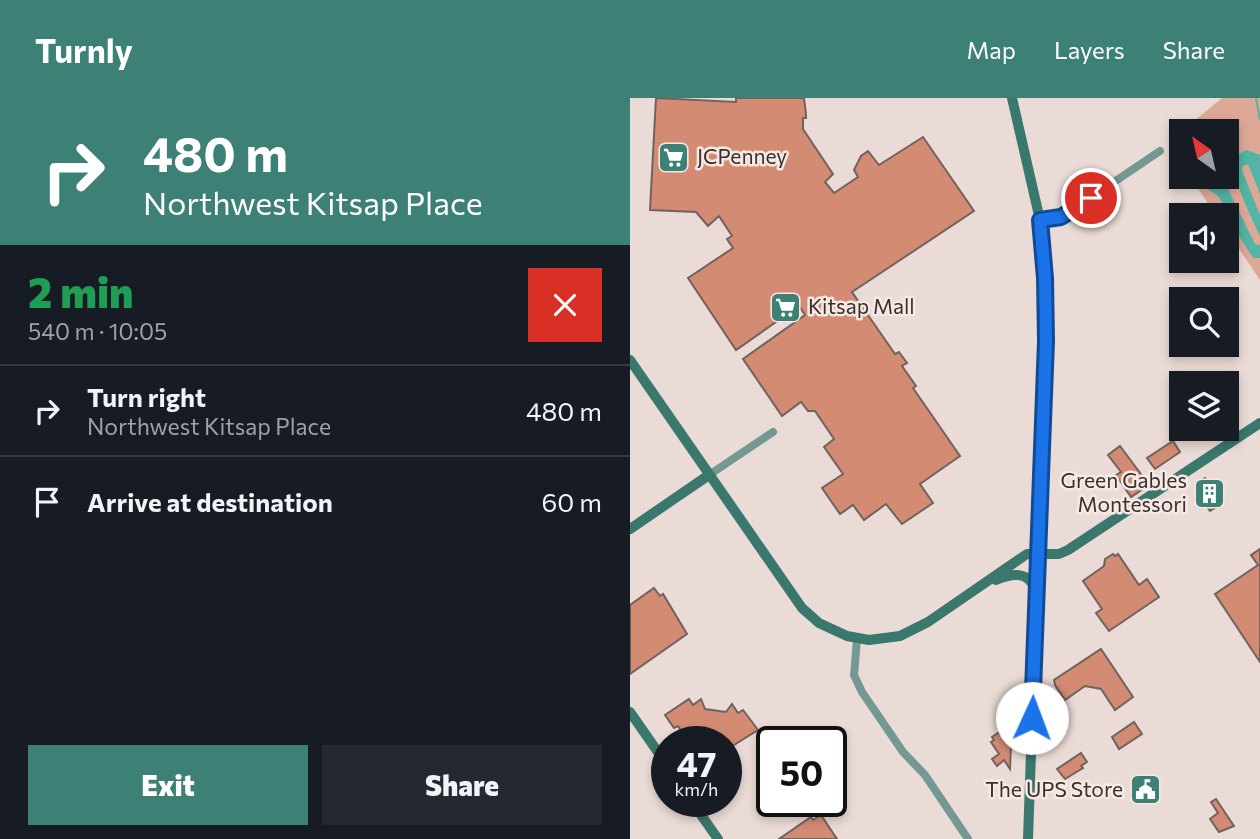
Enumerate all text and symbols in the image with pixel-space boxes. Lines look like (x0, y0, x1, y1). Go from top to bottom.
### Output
text: Turnly (35, 29, 133, 70)
text: Map (967, 35, 1016, 64)
text: Layers (1054, 35, 1125, 64)
text: Share (1163, 35, 1225, 64)
north arrow (1169, 119, 1239, 189)
map controls (1169, 119, 1239, 441)
text: 480 m (143, 122, 288, 182)
icon: right (28, 126, 119, 217)
supermarket icon: JCPenney (657, 140, 691, 174)
place label: JCPenney (697, 143, 787, 168)
pin (1061, 168, 1121, 228)
icon: arrive (1072, 179, 1110, 217)
text: Northwest Kitsap Place (143, 182, 483, 222)
button: sound (1169, 203, 1239, 273)
text: 2 min (28, 265, 134, 317)
button: close (528, 268, 602, 342)
button: search (1169, 287, 1239, 357)
supermarket icon: Kitsap Mall (768, 290, 802, 324)
place label: Kitsap Mall (808, 293, 915, 318)
text: 540 m · 10:05 (28, 317, 167, 345)
button: layers (1169, 371, 1239, 441)
text: Turn right (87, 381, 206, 412)
icon: right (28, 392, 66, 430)
text: 480 m (526, 395, 602, 426)
text: Northwest Kitsap Place (87, 412, 331, 440)
place label: Green Gables Montessori (1061, 467, 1187, 516)
building icon: Green Gables Montessori (1193, 476, 1227, 510)
icon: arrive (28, 483, 66, 521)
text: Arrive at destination (87, 486, 333, 517)
text: 60 m (542, 486, 602, 517)
position arrow (995, 681, 1069, 755)
speed limit sign: 50 (756, 726, 847, 817)
text: 47 (676, 741, 717, 784)
button: Exit (28, 745, 308, 825)
button: Share (322, 745, 602, 825)
public building icon: The UPS Store (1129, 773, 1163, 807)
place label: The UPS Store (985, 776, 1123, 801)
text: km/h (675, 778, 718, 800)

